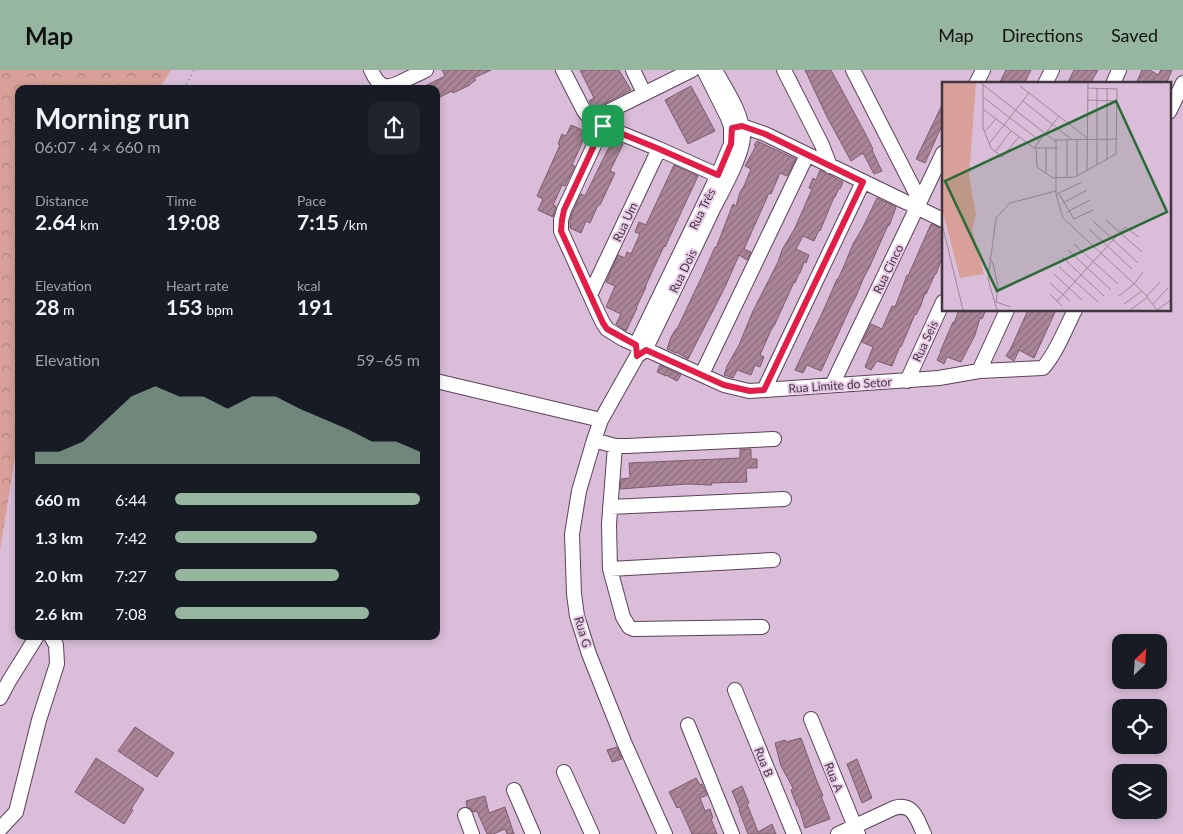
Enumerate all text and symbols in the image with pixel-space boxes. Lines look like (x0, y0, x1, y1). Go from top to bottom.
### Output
text: Map (25, 21, 73, 50)
text: Map (938, 24, 974, 46)
text: Directions (1002, 24, 1083, 46)
text: Saved (1111, 24, 1158, 46)
inset map (942, 82, 1170, 311)
text: Morning run (35, 101, 190, 135)
button: share (368, 102, 420, 154)
pin (582, 105, 624, 147)
icon: arrive (589, 112, 617, 140)
text: 06:07 · 4 × 660 m (35, 137, 160, 156)
street label: Rua Três (686, 186, 718, 232)
text: Distance (35, 192, 89, 209)
text: Time (166, 192, 197, 209)
text: Pace (297, 192, 326, 209)
street label: Rua Um (609, 200, 641, 244)
text: 2.64 (35, 209, 77, 234)
text: 19:08 (166, 209, 220, 234)
text: 7:15 (297, 209, 339, 234)
text: km (77, 216, 99, 233)
text: /km (339, 216, 368, 233)
street label: Rua Cinco (870, 242, 906, 296)
street label: Rua Dois (666, 247, 700, 295)
text: Elevation (35, 277, 92, 294)
text: Heart rate (166, 277, 229, 294)
text: kcal (297, 277, 321, 294)
text: 28 (35, 294, 59, 319)
text: 153 (166, 294, 203, 319)
text: 191 (297, 294, 334, 319)
text: m (59, 301, 74, 318)
text: bpm (203, 301, 233, 318)
street label: Rua Seis (909, 318, 941, 364)
text: Elevation (35, 350, 100, 369)
text: 59–65 m (356, 350, 420, 369)
street label: Rua Limite do Setor (788, 374, 893, 396)
text: 660 m (35, 490, 80, 509)
text: 6:44 (115, 490, 147, 509)
text: 1.3 km (35, 528, 83, 547)
text: 7:42 (115, 528, 147, 547)
text: 2.0 km (35, 566, 83, 585)
text: 7:27 (115, 566, 147, 585)
text: 2.6 km (35, 604, 83, 623)
text: 7:08 (115, 604, 147, 623)
street label: Rua G (571, 615, 595, 650)
north arrow (1112, 634, 1168, 689)
map controls (1112, 634, 1167, 819)
button: locate (1112, 699, 1167, 754)
street label: Rua B (751, 745, 777, 779)
street label: Rua A (821, 760, 847, 795)
button: layers (1112, 764, 1167, 819)

